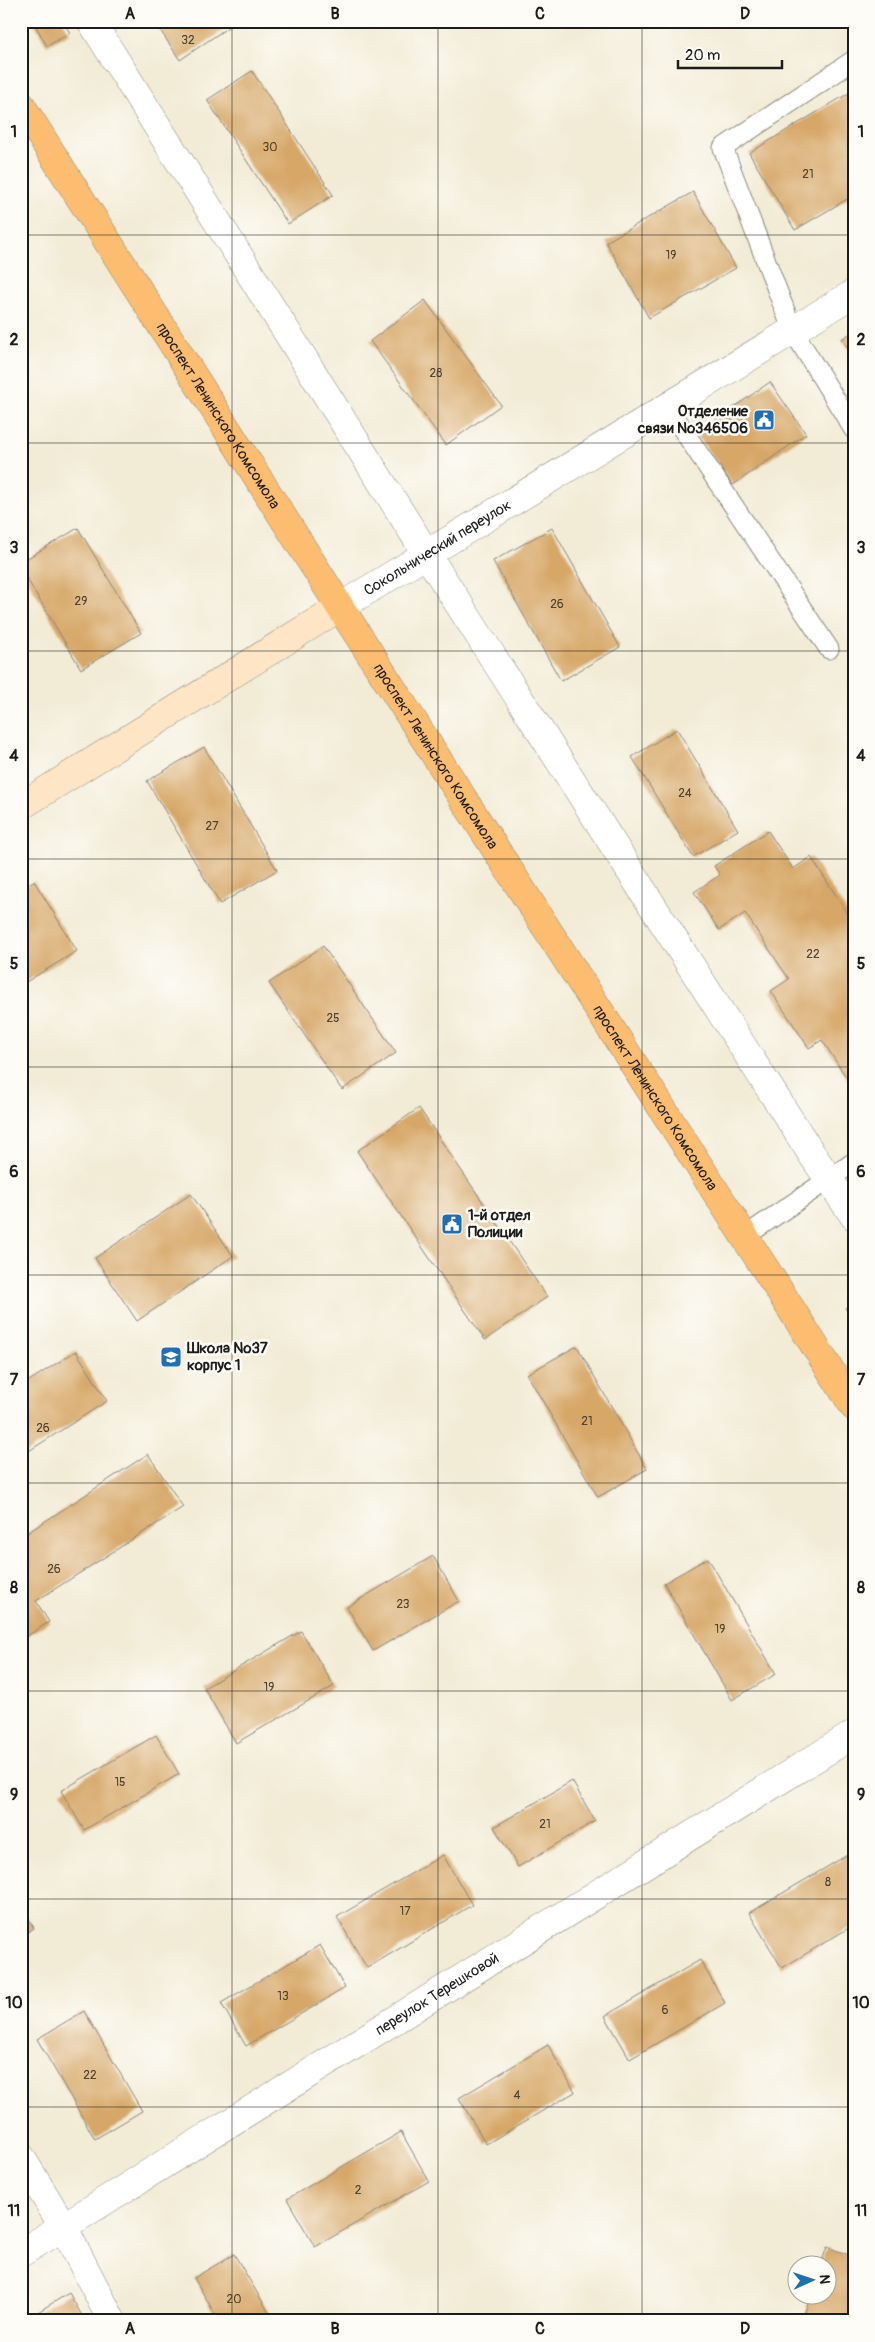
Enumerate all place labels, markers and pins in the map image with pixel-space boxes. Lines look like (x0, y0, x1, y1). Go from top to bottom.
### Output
place label: Отделение связи №346506 (637, 402, 749, 438)
public building icon: Отделение связи №346506 (752, 408, 776, 432)
place label: 1-й отдел Полиции (468, 1206, 531, 1242)
public building icon: 1-й отдел Полиции (440, 1212, 464, 1236)
place label: Школа №37 корпус 1 (186, 1339, 268, 1375)
school or university icon: Школа №37 корпус 1 (159, 1345, 183, 1369)

